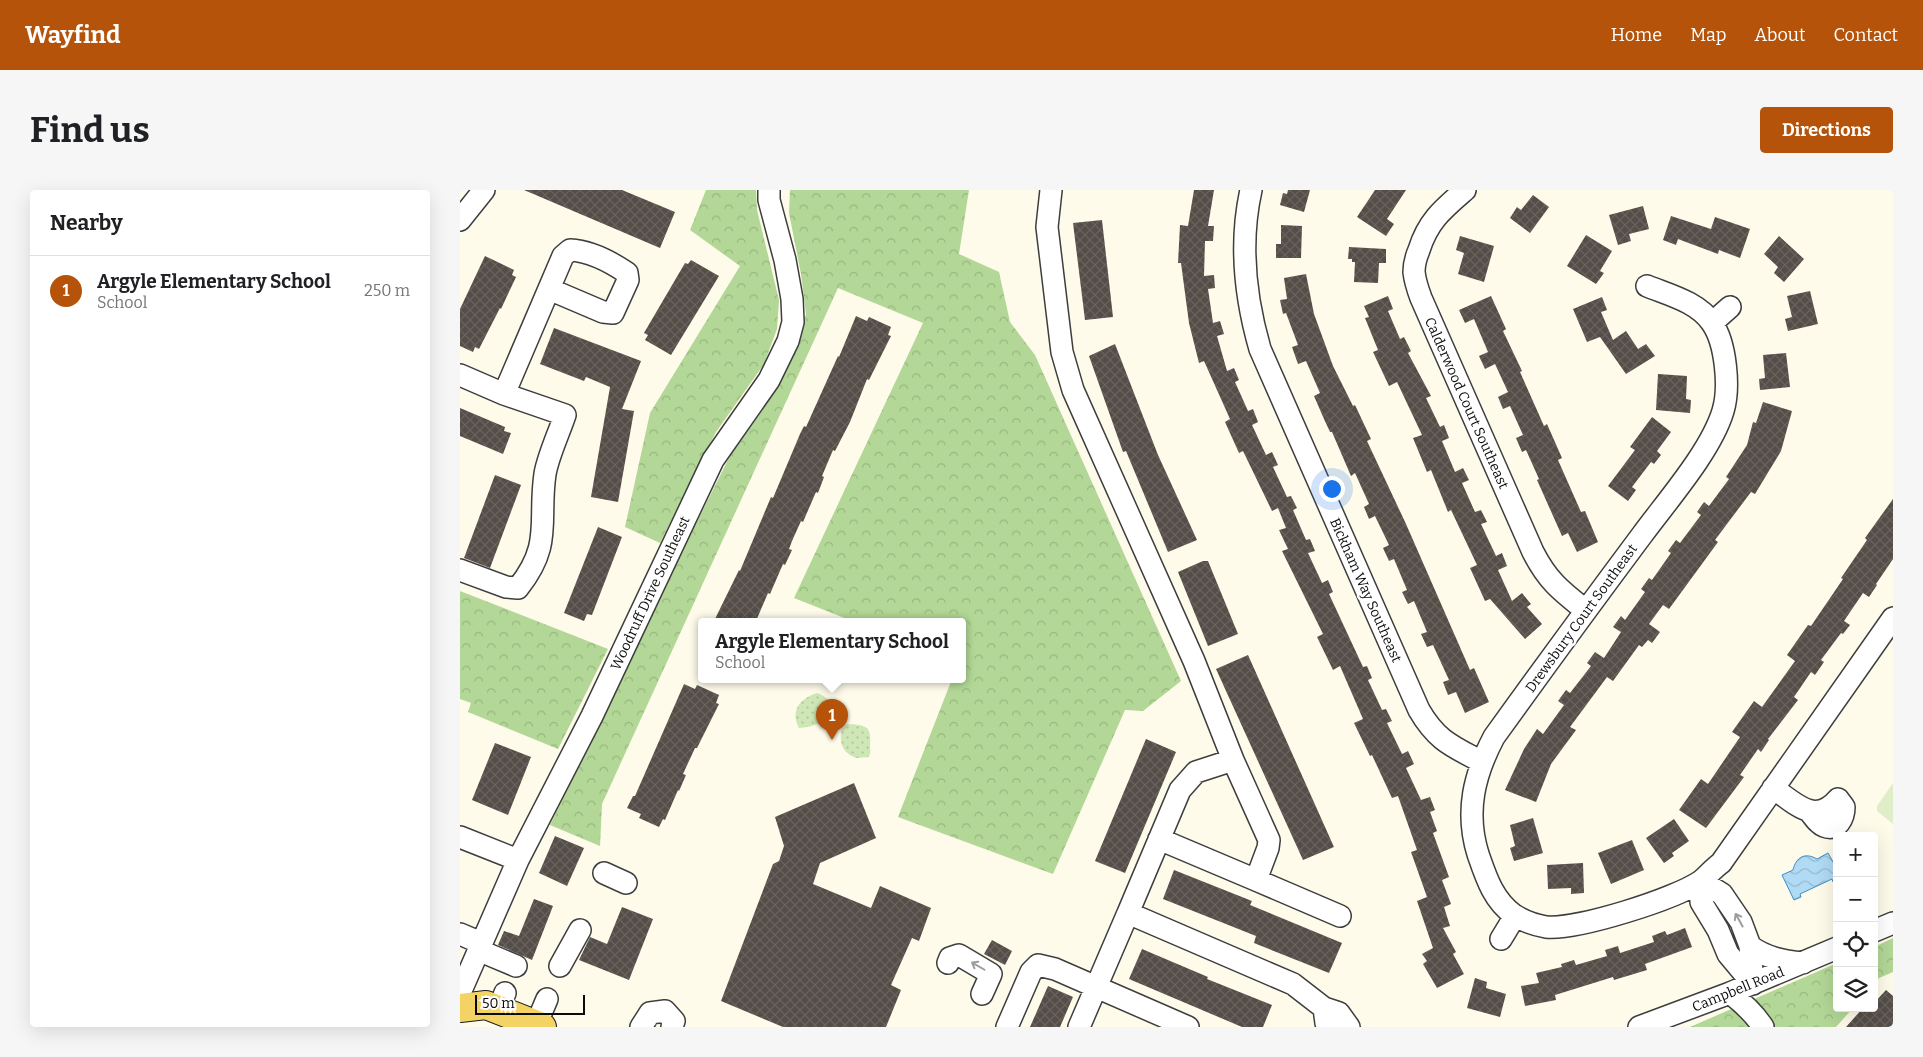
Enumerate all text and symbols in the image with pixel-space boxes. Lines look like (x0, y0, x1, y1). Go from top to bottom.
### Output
text: Wayfind (25, 21, 121, 49)
text: Home (1611, 24, 1662, 46)
text: Map (1690, 24, 1726, 46)
text: About (1754, 24, 1805, 46)
text: Contact (1833, 24, 1898, 46)
button: Directions (1760, 107, 1893, 153)
text: Find us (30, 109, 150, 151)
text: Nearby (50, 210, 123, 236)
text: Argyle Elementary School (97, 270, 331, 293)
text: 1 (63, 281, 69, 300)
text: 250 m (364, 281, 410, 300)
text: School (97, 293, 147, 312)
street label: Calderwood Court Southeast (1421, 315, 1512, 492)
your location (1319, 476, 1345, 502)
street label: Woodruff Drive Southeast (607, 514, 694, 673)
street label: Bickham Way Southeast (1326, 515, 1405, 665)
street label: Drewsbury Court Southeast (1522, 541, 1641, 696)
popup (698, 618, 966, 683)
text: Argyle Elementary School (715, 630, 949, 653)
text: School (715, 653, 765, 672)
pin: 1 (816, 699, 848, 740)
map controls (1833, 832, 1878, 1012)
button: + (1833, 832, 1878, 877)
button: − (1833, 877, 1878, 922)
one-way arrow (1733, 913, 1743, 928)
button: locate (1833, 922, 1878, 967)
one-way arrow (971, 961, 986, 971)
street label: Campbell Road (1690, 963, 1787, 1016)
button: layers (1833, 967, 1878, 1012)
scale bar (475, 992, 585, 1015)
text: 50 m (482, 995, 515, 1012)

